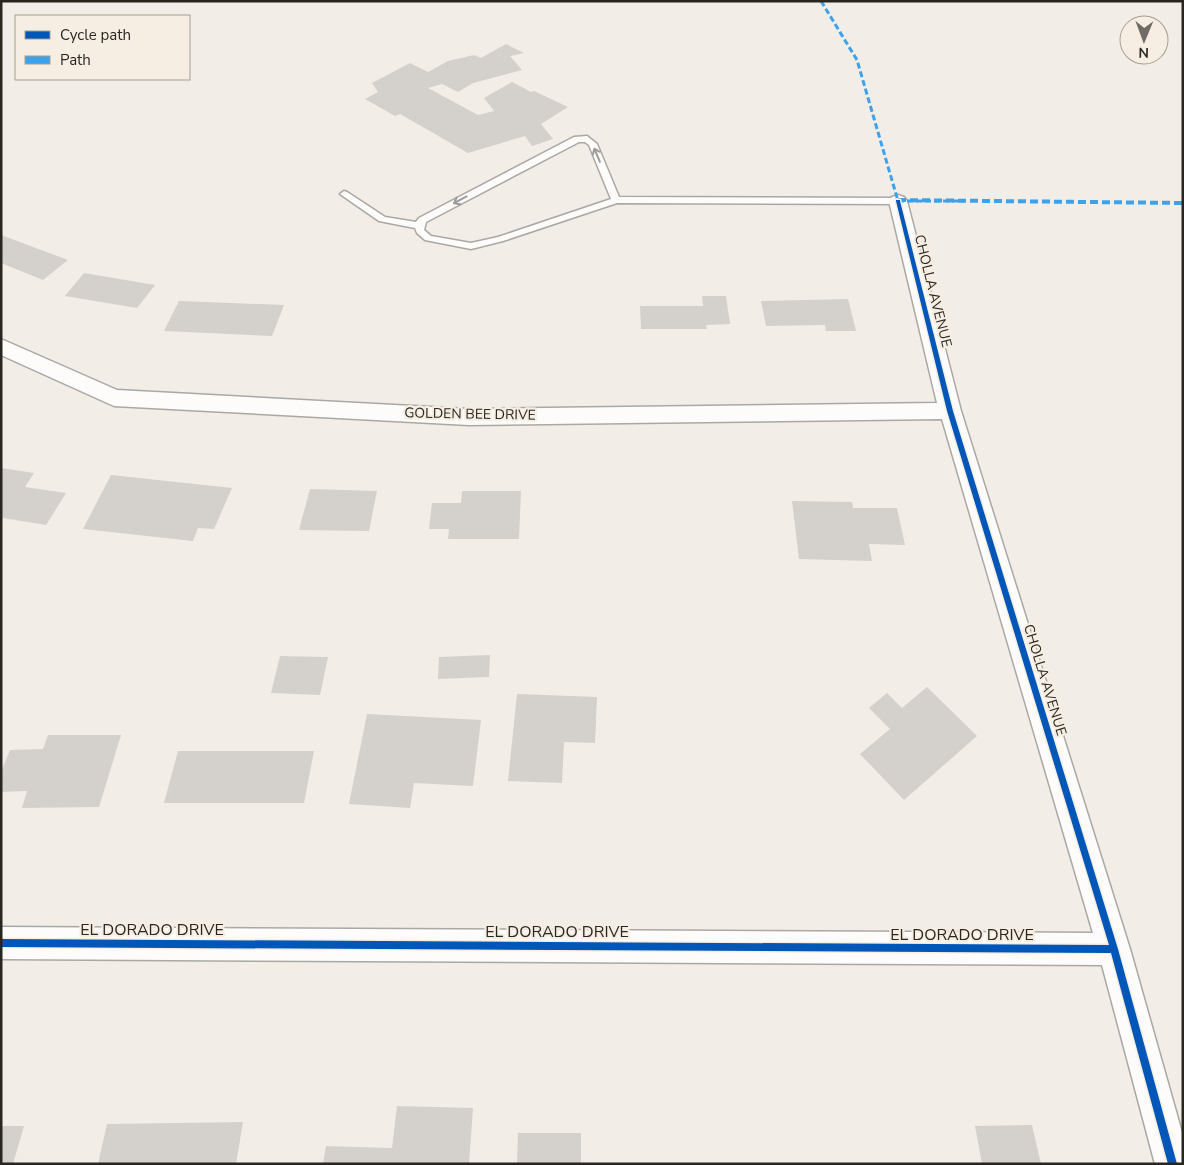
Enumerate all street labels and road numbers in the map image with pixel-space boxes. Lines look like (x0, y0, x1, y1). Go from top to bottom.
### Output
street label: CHOLLA AVENUE (910, 233, 956, 349)
street label: GOLDEN BEE DRIVE (404, 403, 536, 425)
street label: CHOLLA AVENUE (1019, 622, 1071, 738)
street label: EL DORADO DRIVE (80, 919, 224, 941)
street label: EL DORADO DRIVE (485, 921, 629, 943)
street label: EL DORADO DRIVE (890, 924, 1034, 946)

